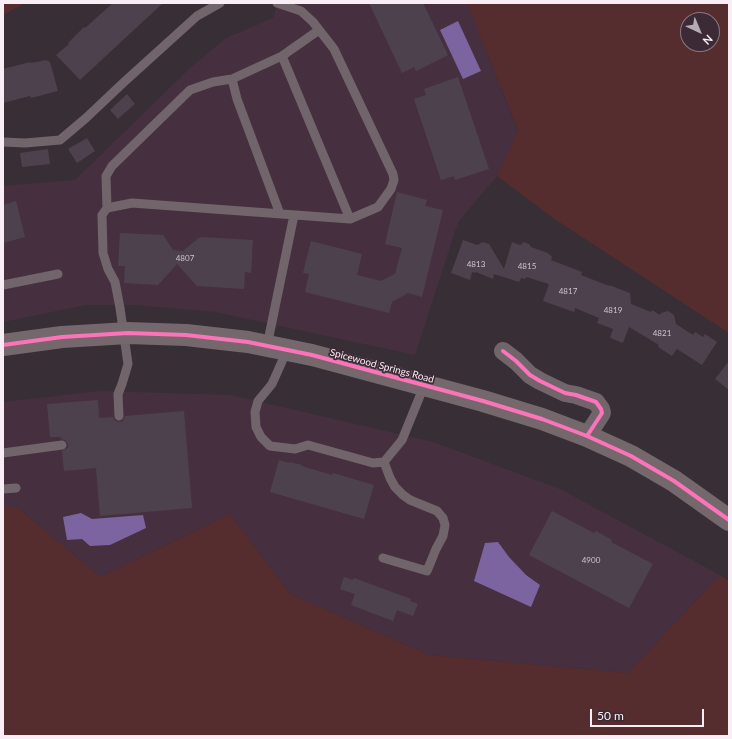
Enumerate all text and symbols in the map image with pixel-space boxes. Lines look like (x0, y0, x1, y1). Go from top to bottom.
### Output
north arrow (680, 12, 720, 52)
text: N (700, 33, 716, 48)
house number: 4807 (176, 253, 194, 263)
house number: 4813 (467, 259, 485, 269)
house number: 4815 (518, 261, 536, 271)
house number: 4817 (559, 286, 577, 296)
house number: 4819 (604, 305, 622, 315)
house number: 4821 (653, 328, 671, 338)
street label: Spicewood Springs Road (329, 346, 435, 386)
house number: 4900 (582, 555, 600, 565)
scale bar (592, 701, 706, 727)
text: 50 m (597, 708, 624, 723)

